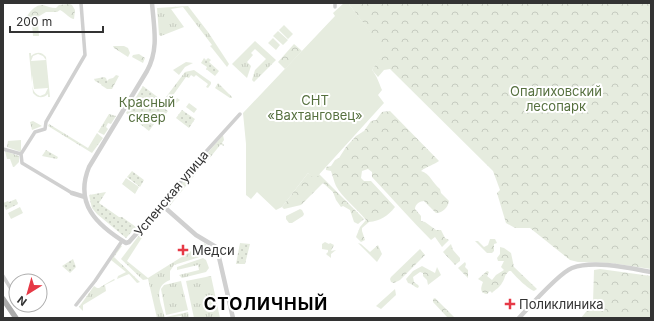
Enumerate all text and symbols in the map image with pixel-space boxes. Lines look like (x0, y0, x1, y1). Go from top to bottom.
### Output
scale bar (10, 8, 103, 34)
text: 200 m (16, 14, 52, 29)
park label: Опалиховский лесопарк (510, 83, 602, 114)
park label: СНТ «Вахтанговец» (267, 92, 363, 123)
park label: Красный сквер (119, 94, 175, 125)
street label: Успенская улица (130, 147, 212, 239)
place label: Медси (192, 242, 235, 258)
marker: Медси (177, 244, 189, 256)
north arrow (8, 273, 48, 313)
text: N (14, 293, 30, 309)
district label: СТОЛИЧНЫЙ (204, 293, 328, 314)
place label: Поликлиника (519, 296, 604, 312)
marker: Поликлиника (504, 298, 516, 310)

